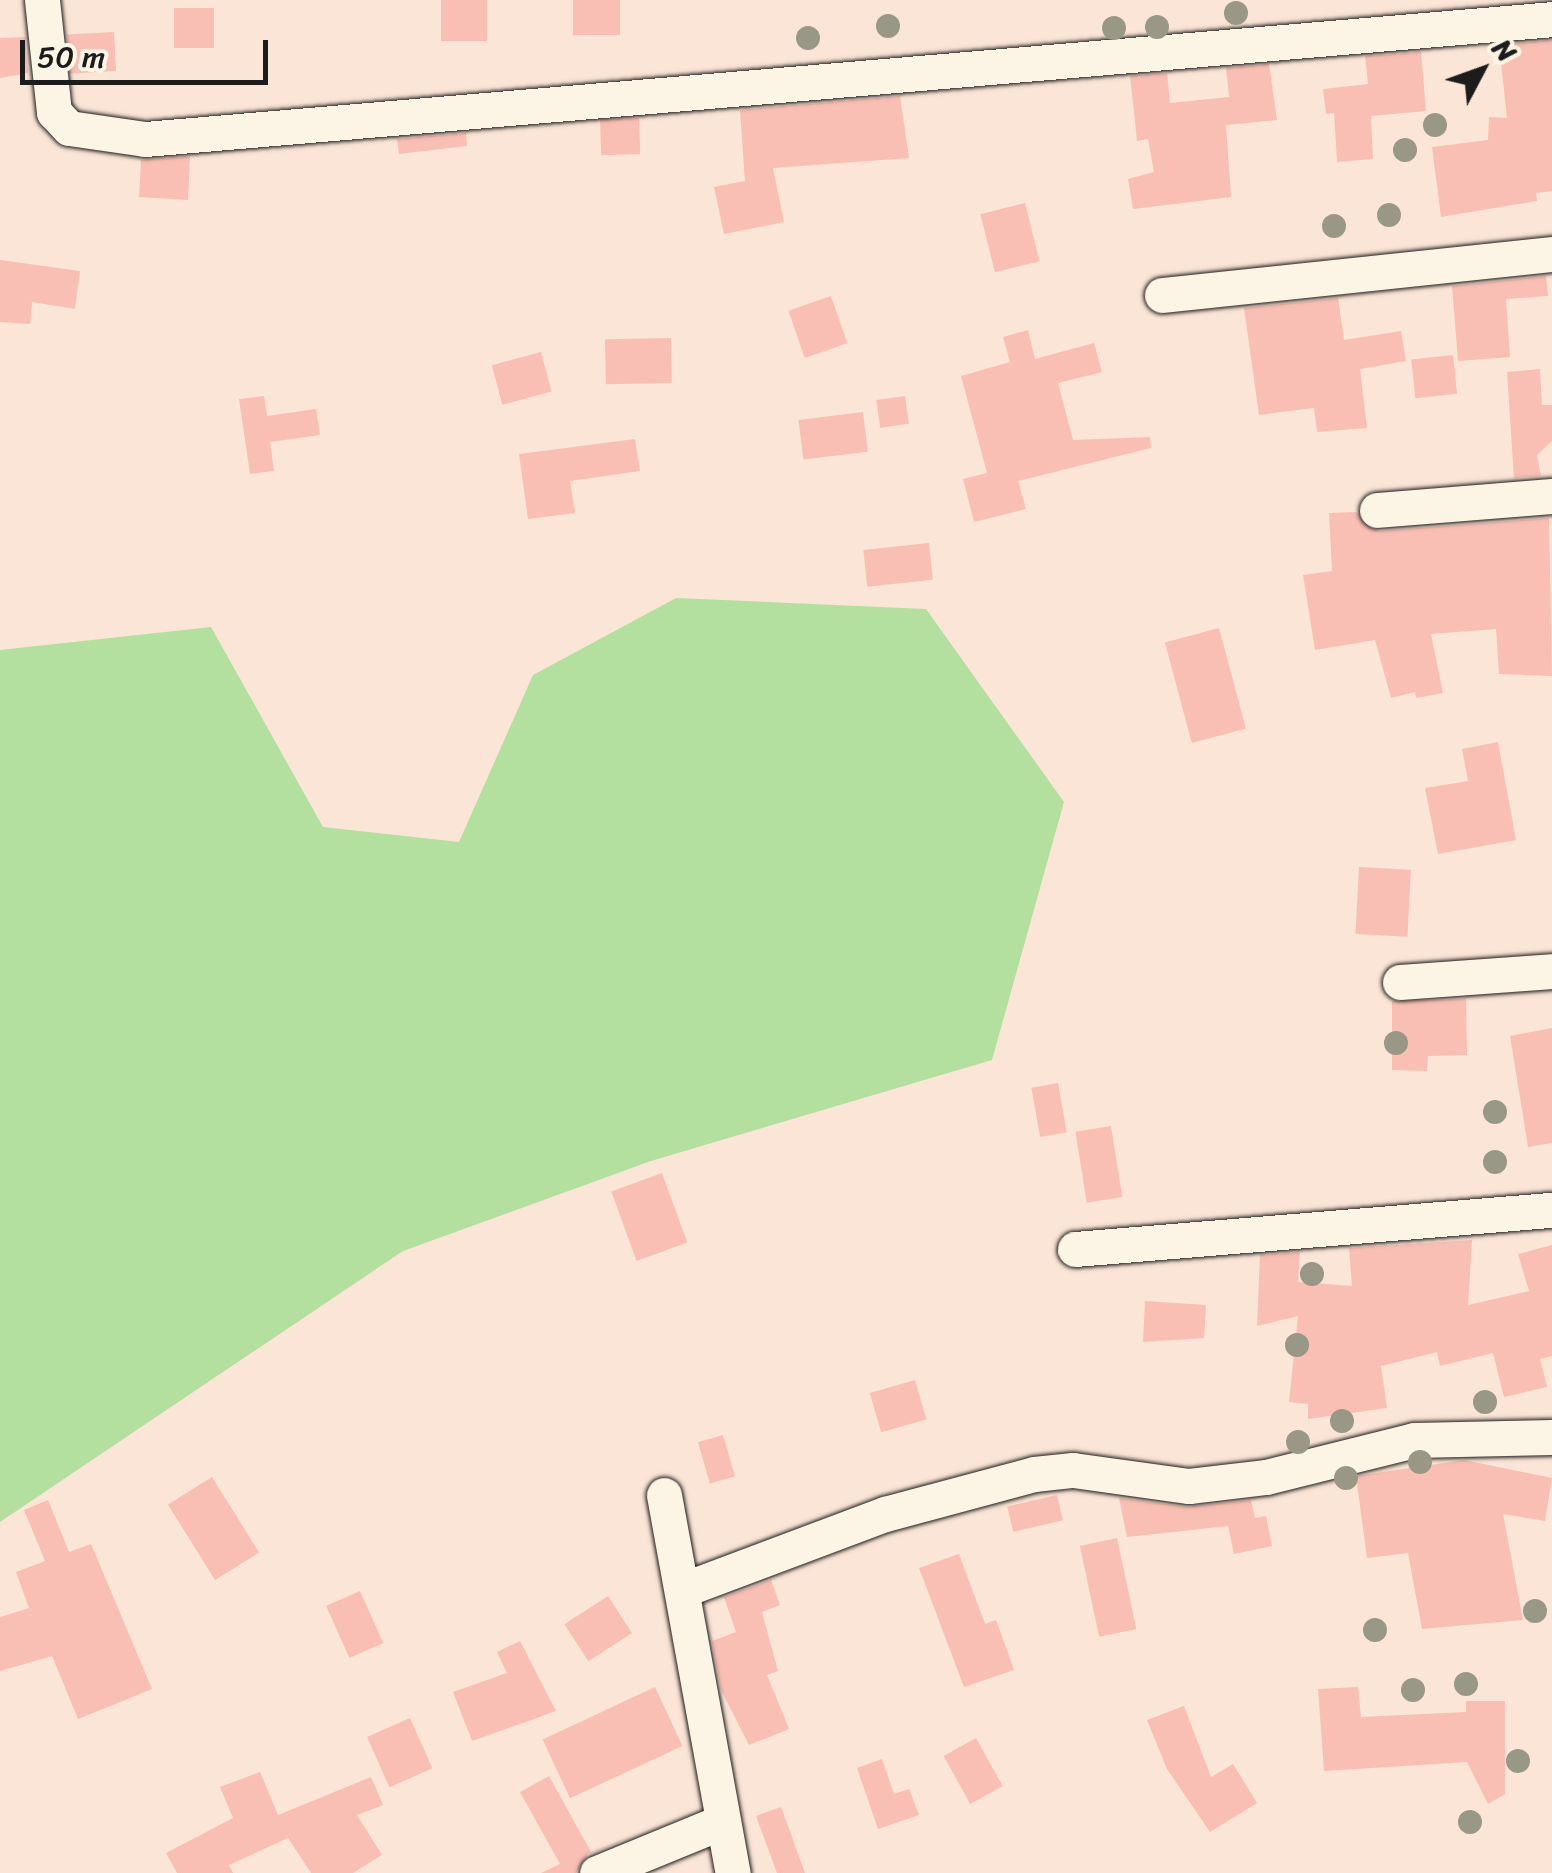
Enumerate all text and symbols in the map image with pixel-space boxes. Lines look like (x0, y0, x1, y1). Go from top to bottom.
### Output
scale bar (25, 20, 272, 82)
north arrow (1432, 20, 1532, 120)
text: N (1480, 27, 1530, 73)
text: 50 m (37, 30, 105, 84)

